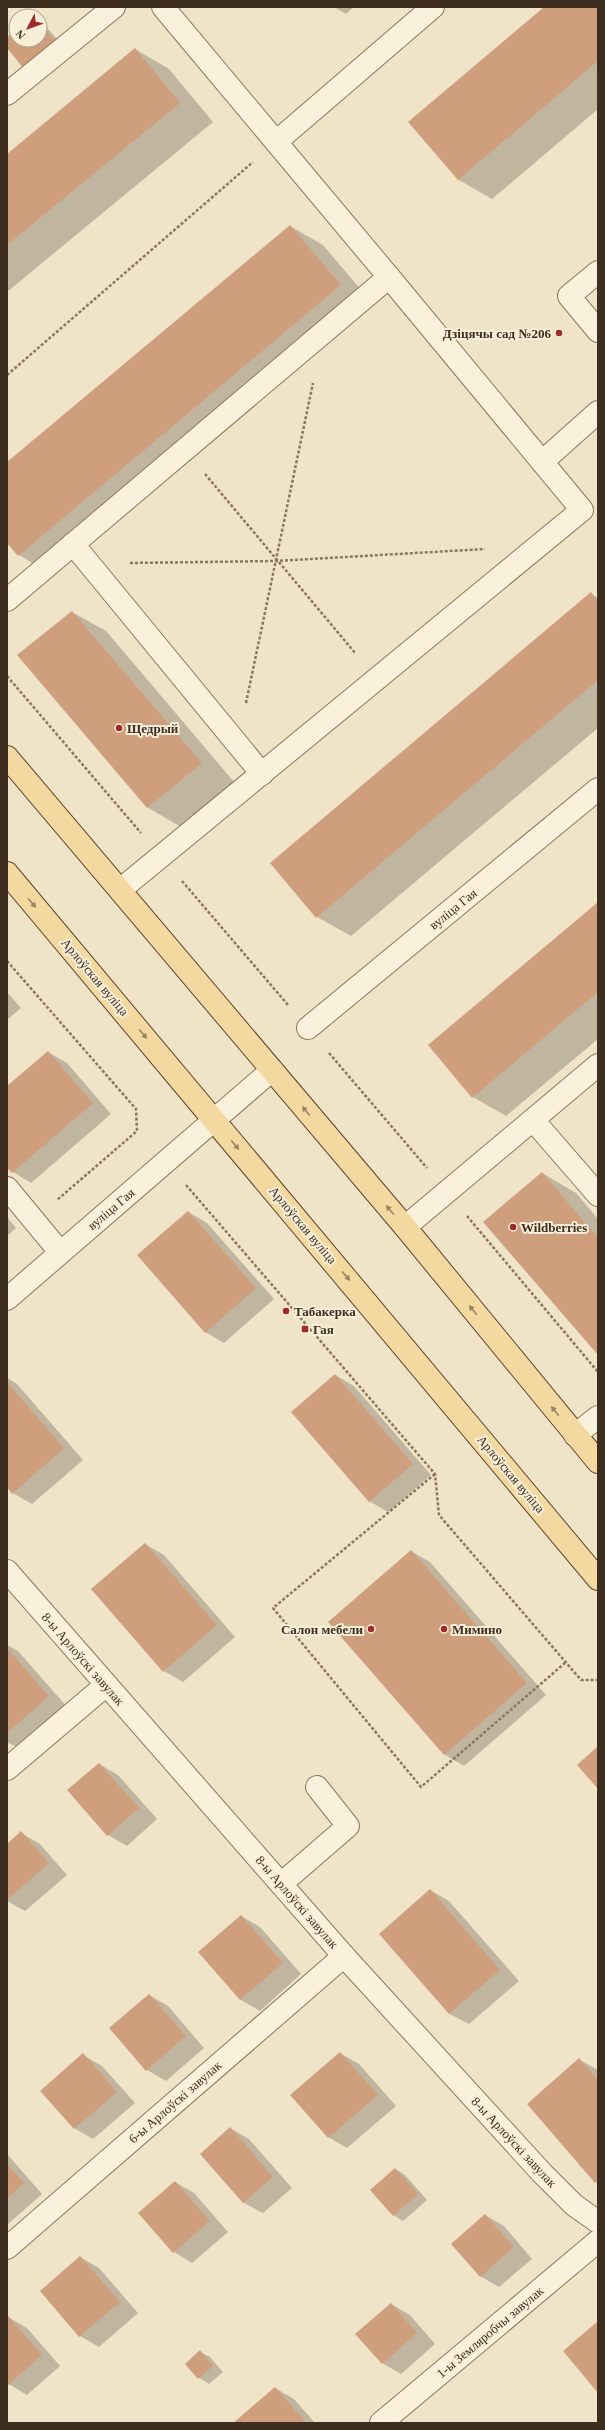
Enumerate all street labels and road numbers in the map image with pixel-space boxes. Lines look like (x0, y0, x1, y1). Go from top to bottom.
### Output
street label: вуліца Гая (426, 885, 480, 933)
street label: Арлоўская вуліца (58, 935, 132, 1019)
street label: Арлоўская вуліца (266, 1183, 340, 1267)
street label: вуліца Гая (84, 1185, 138, 1233)
street label: Арлоўская вуліца (474, 1432, 548, 1516)
street label: 8-ы Арлоўскі завулак (39, 1610, 128, 1709)
street label: 8-ы Арлоўскі завулак (253, 1853, 342, 1952)
street label: 6-ы Арлоўскі завулак (126, 2057, 225, 2146)
street label: 8-ы Арлоўскі завулак (468, 2094, 560, 2191)
street label: 1-ы Земляробчы завулак (434, 2283, 547, 2381)

